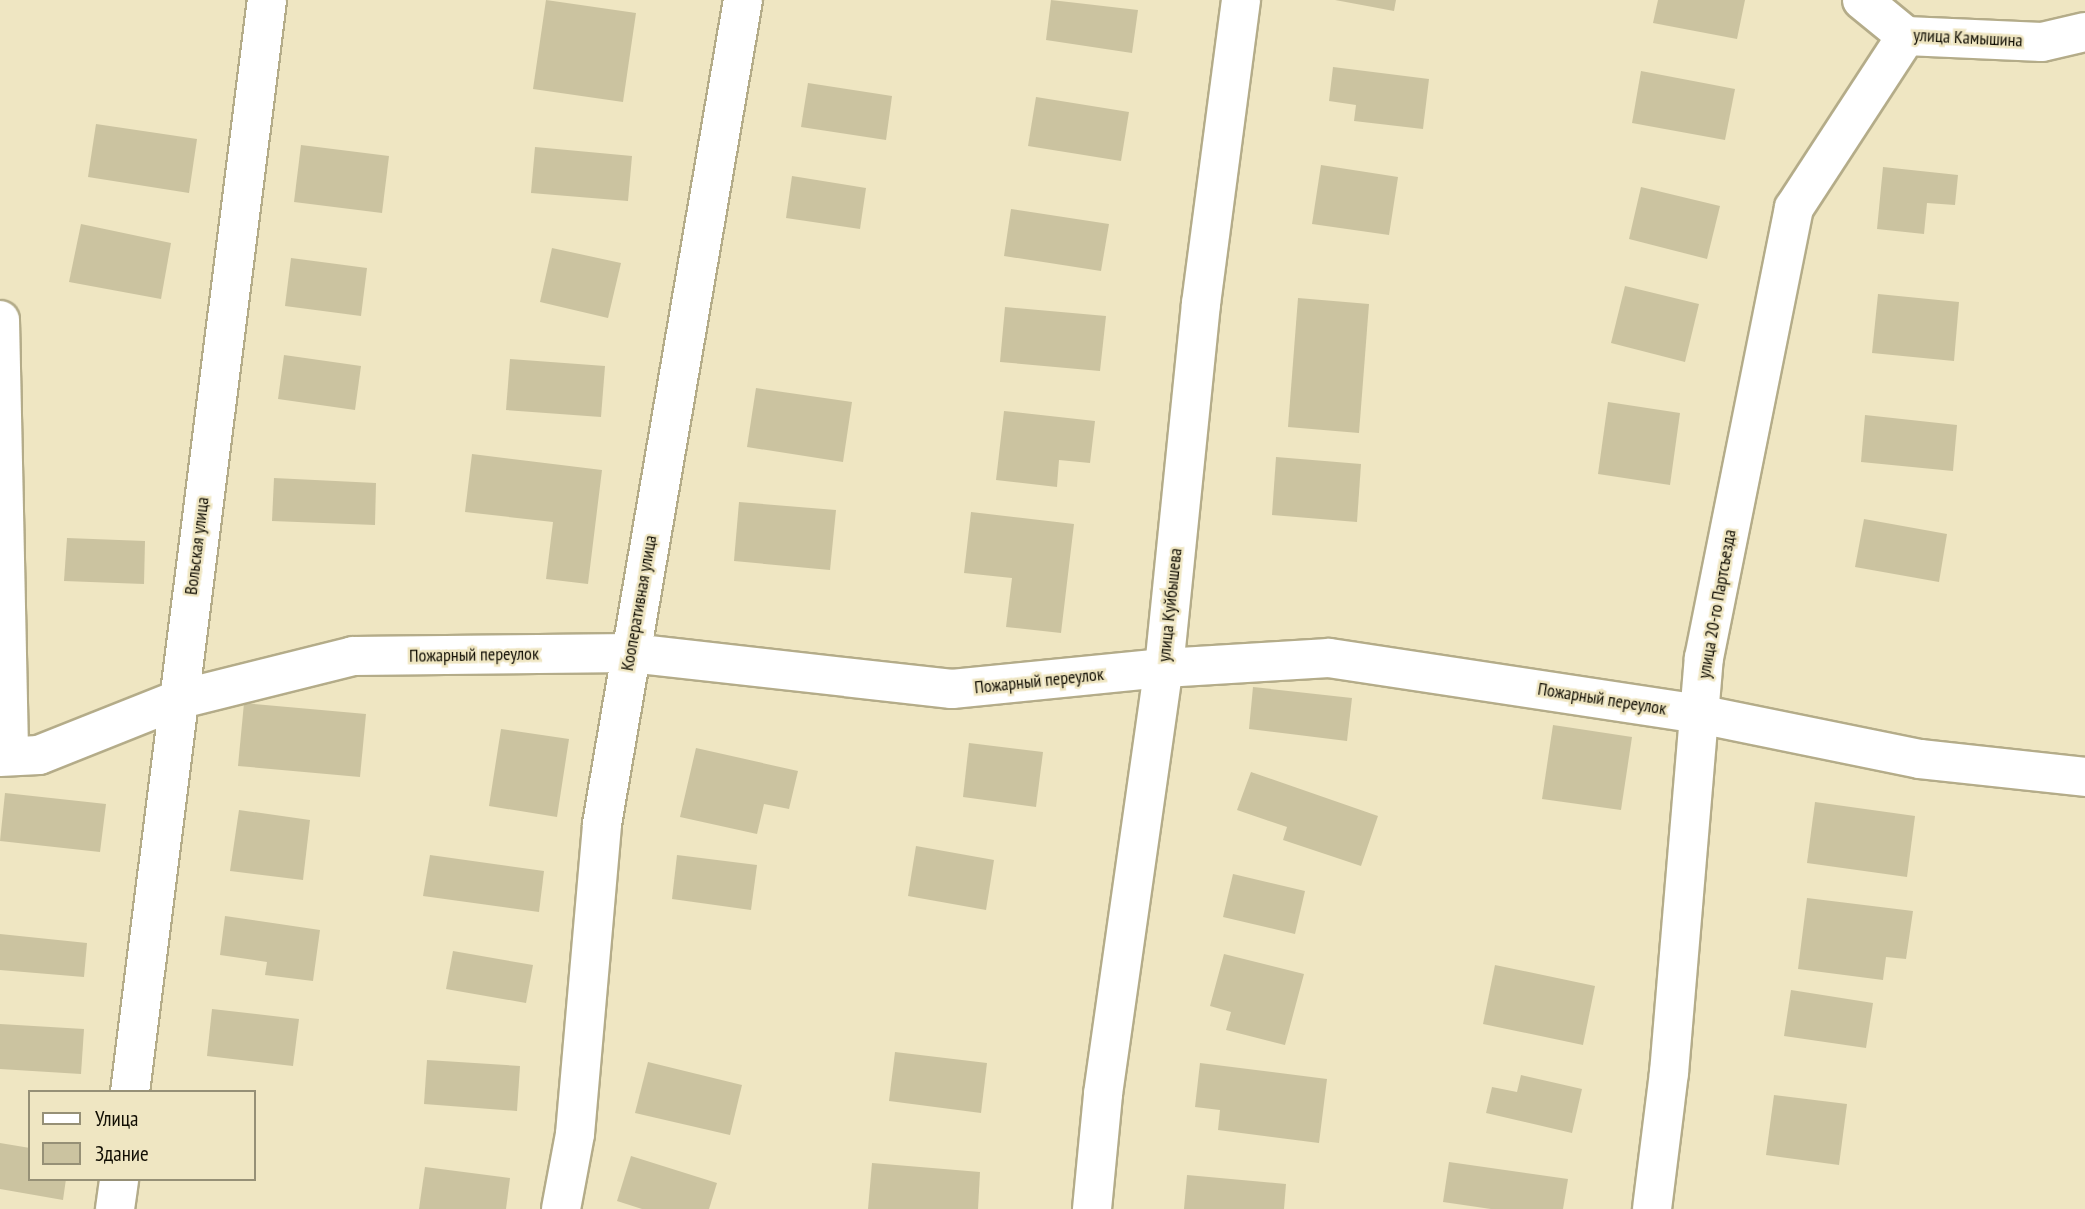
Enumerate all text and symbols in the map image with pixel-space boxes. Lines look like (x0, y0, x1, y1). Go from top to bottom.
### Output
street label: улица Камышина (1913, 24, 2023, 52)
street label: Вольская улица (180, 496, 214, 596)
street label: улица 20-го Партсъезда (1693, 528, 1741, 680)
street label: Кооперативная улица (616, 533, 662, 673)
street label: улица Куйбышева (1153, 547, 1187, 663)
street label: Пожарный переулок (409, 643, 539, 667)
street label: Пожарный переулок (973, 663, 1105, 699)
street label: Пожарный переулок (1536, 678, 1668, 720)
legend (28, 1090, 256, 1181)
text: Улица (95, 1105, 138, 1132)
text: Здание (95, 1140, 149, 1167)

